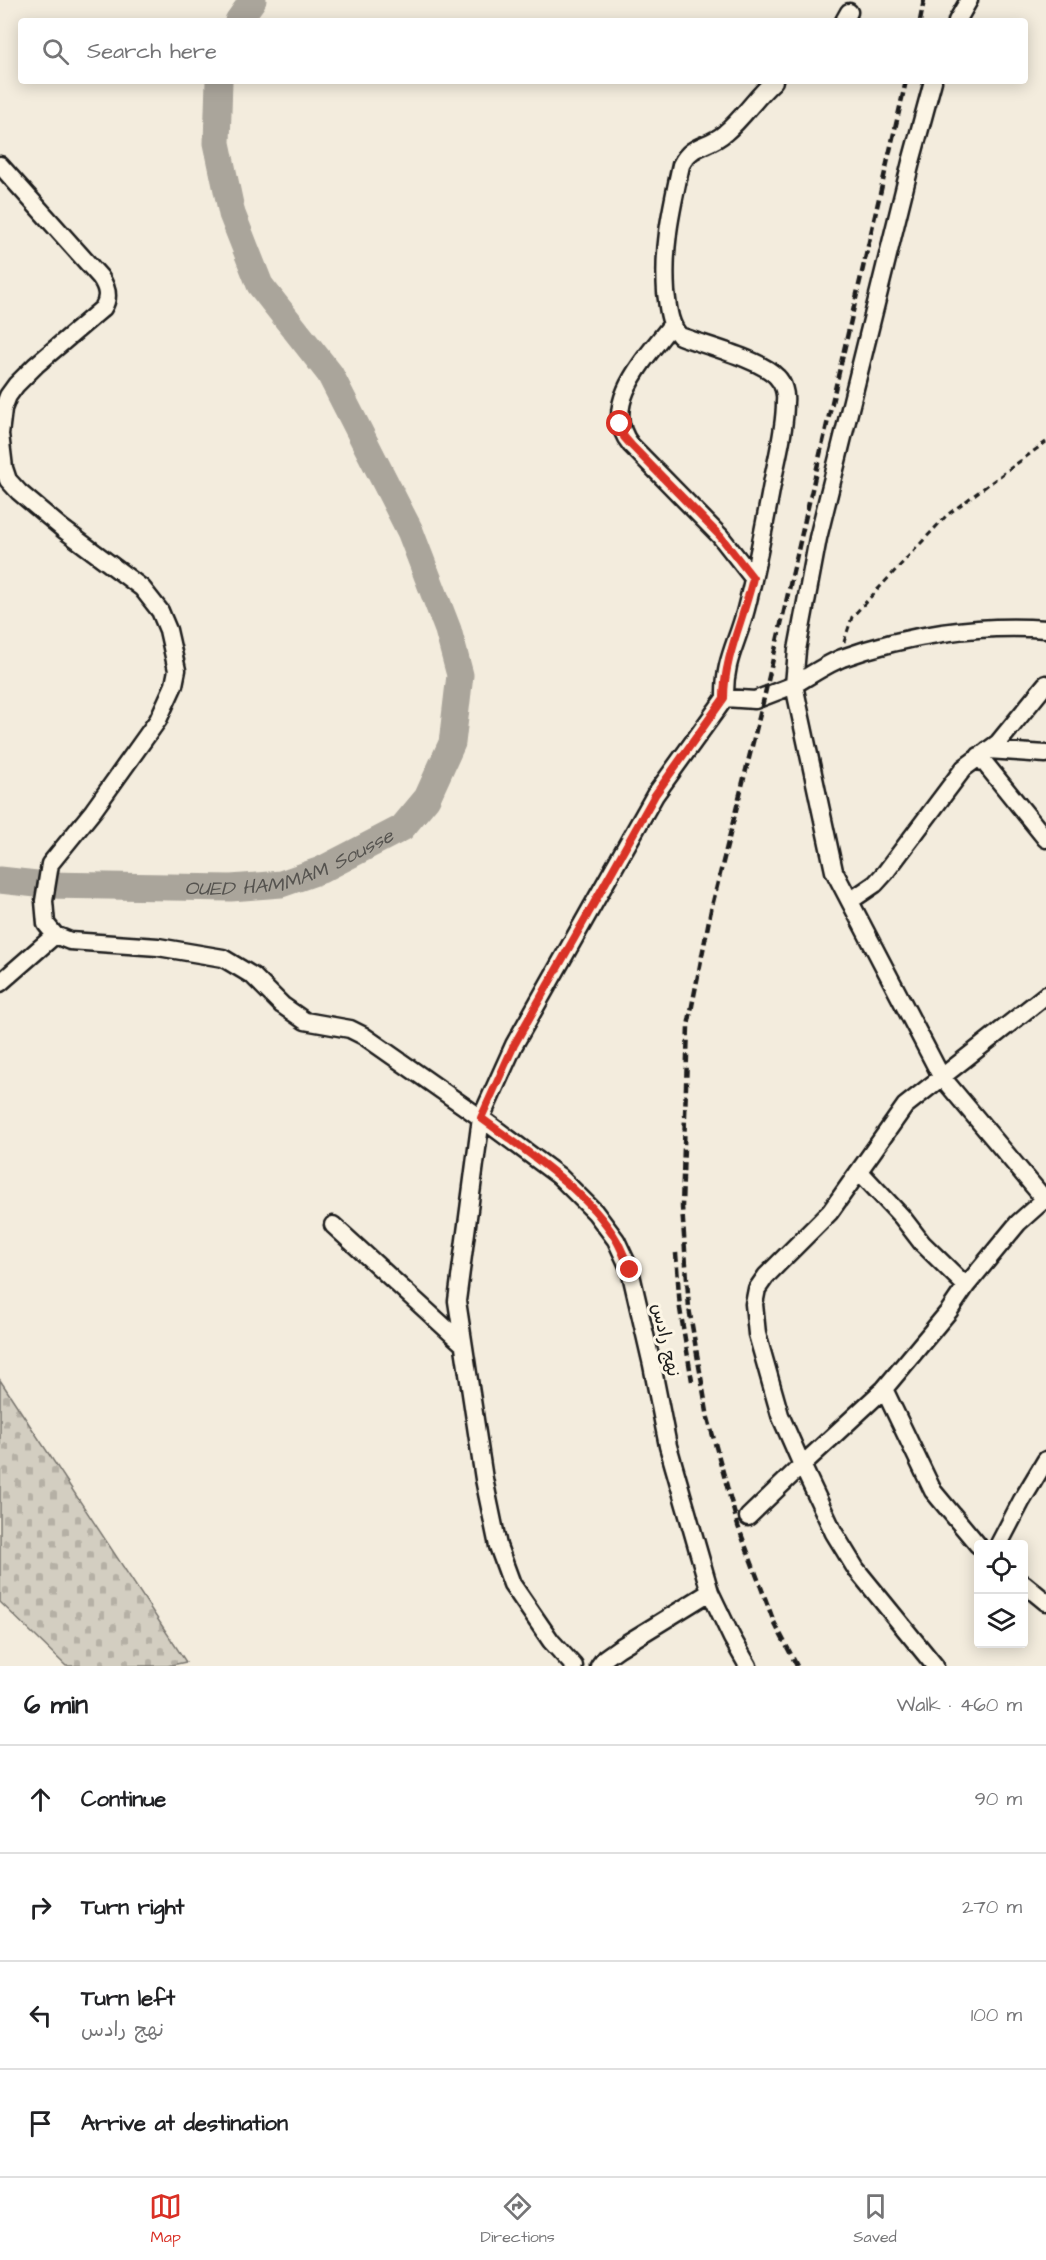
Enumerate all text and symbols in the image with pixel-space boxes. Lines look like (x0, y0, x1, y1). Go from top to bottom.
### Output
search box (18, 18, 1028, 84)
icon: search (39, 35, 72, 68)
text: Search here (87, 36, 217, 67)
route start (606, 410, 632, 436)
water label: OUED HAMMAM Sousse (184, 821, 399, 903)
route end (616, 1256, 642, 1282)
street label: نهج رادس (645, 1301, 686, 1379)
map controls (974, 1540, 1028, 1648)
button: locate (974, 1540, 1028, 1594)
button: layers (974, 1594, 1028, 1648)
text: 6 min (24, 1687, 88, 1723)
text: Walk · 460 m (896, 1691, 1022, 1719)
icon: ahead (24, 1783, 57, 1816)
text: Continue (81, 1784, 166, 1815)
text: 90 m (974, 1785, 1022, 1813)
icon: right (24, 1891, 57, 1924)
text: Turn right (81, 1892, 184, 1923)
text: 270 m (962, 1893, 1022, 1921)
text: Turn left (81, 1983, 175, 2014)
icon: left (24, 1999, 57, 2032)
text: 100 m (971, 2001, 1022, 2029)
text: نهج رادس (81, 2016, 164, 2044)
icon: arrive (24, 2107, 57, 2140)
text: Arrive at destination (81, 2108, 288, 2139)
tab: Map (149, 2190, 182, 2248)
tab: Directions (481, 2190, 555, 2248)
tab: Saved (853, 2190, 897, 2248)

